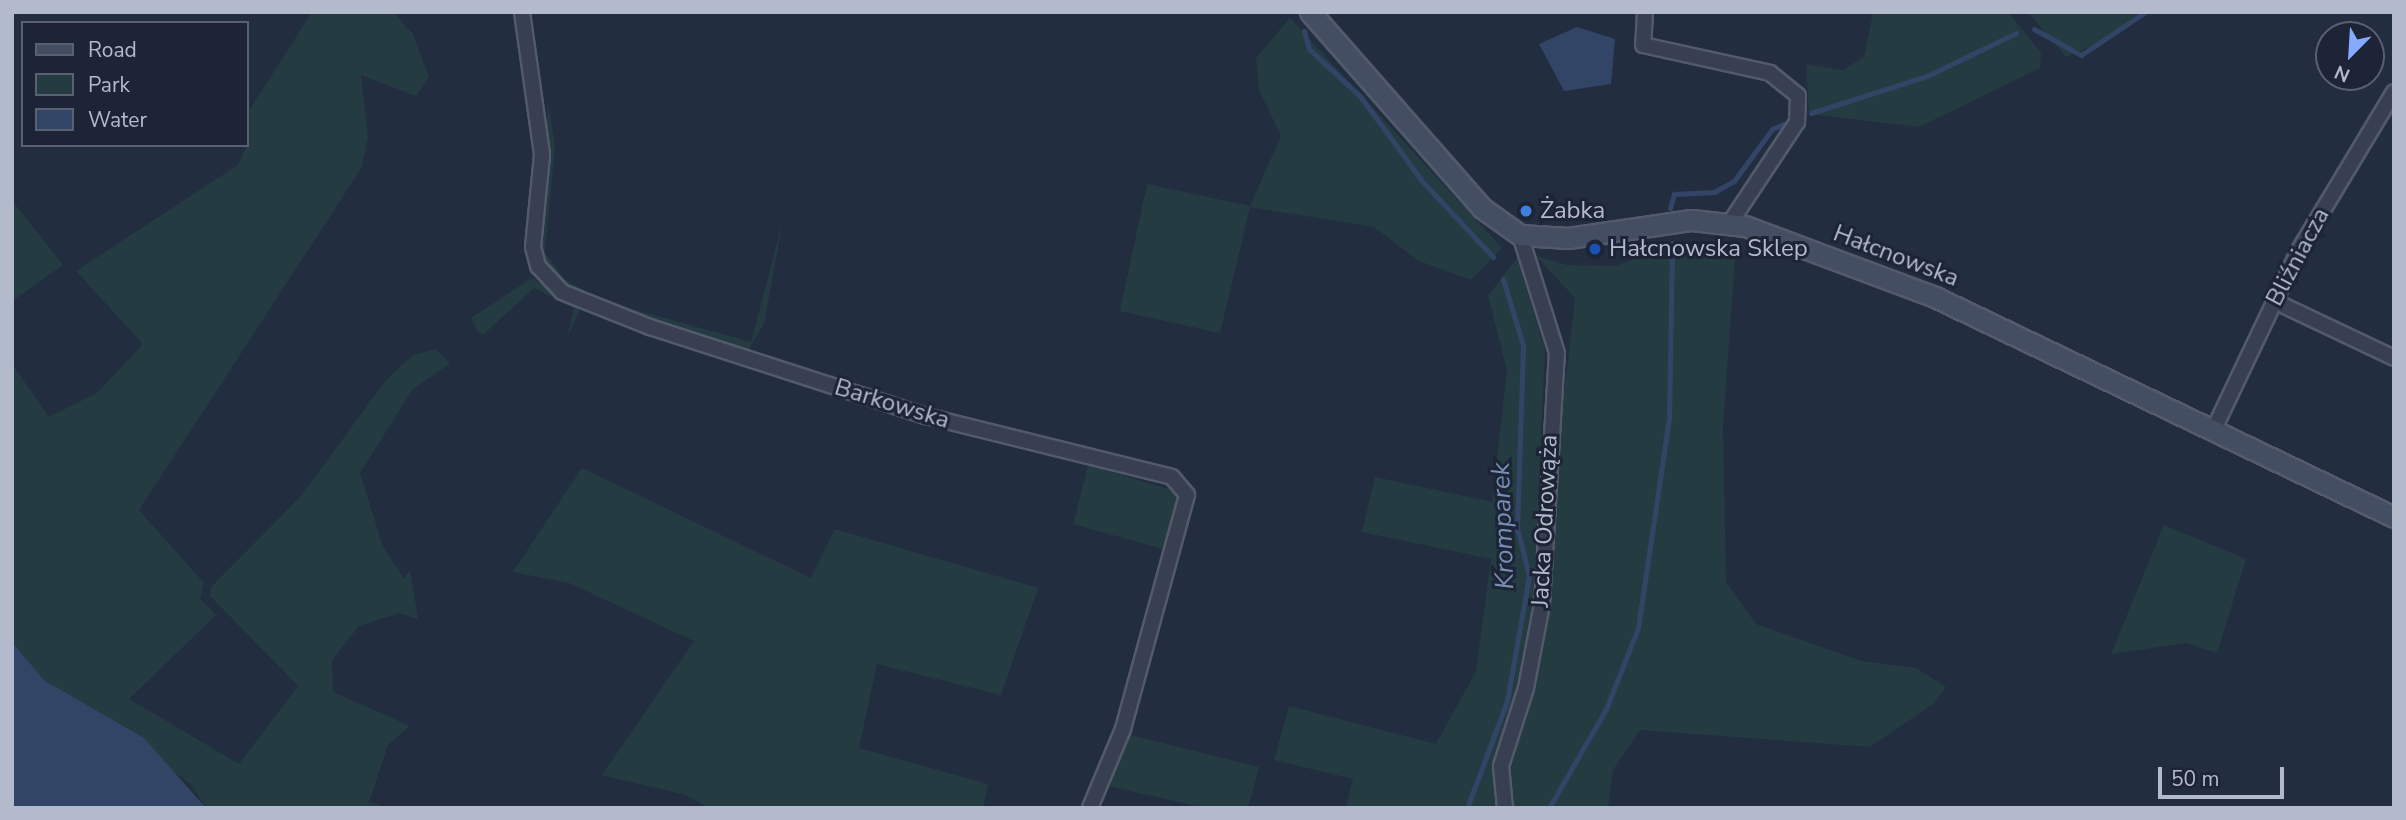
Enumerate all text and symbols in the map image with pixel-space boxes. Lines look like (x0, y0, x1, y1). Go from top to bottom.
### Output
legend (21, 21, 248, 147)
north arrow (2315, 21, 2385, 91)
text: Road (88, 36, 137, 64)
text: N (2330, 59, 2354, 88)
text: Park (88, 71, 130, 99)
text: Water (88, 106, 147, 134)
place label: Żabka (1540, 197, 1605, 225)
marker: Żabka (1518, 203, 1534, 219)
street label: Bliźniacza (2260, 203, 2336, 311)
street label: Hałcnowska (1829, 219, 1963, 293)
place label: Hałcnowska Sklep (1609, 235, 1808, 263)
marker: Hałcnowska Sklep (1587, 241, 1603, 257)
street label: Barkowska (831, 373, 953, 435)
street label: Jacka Odrowąża (1526, 434, 1564, 608)
water label: Kromparek (1485, 462, 1521, 590)
scale bar (2161, 754, 2287, 798)
text: 50 m (2171, 765, 2220, 793)

